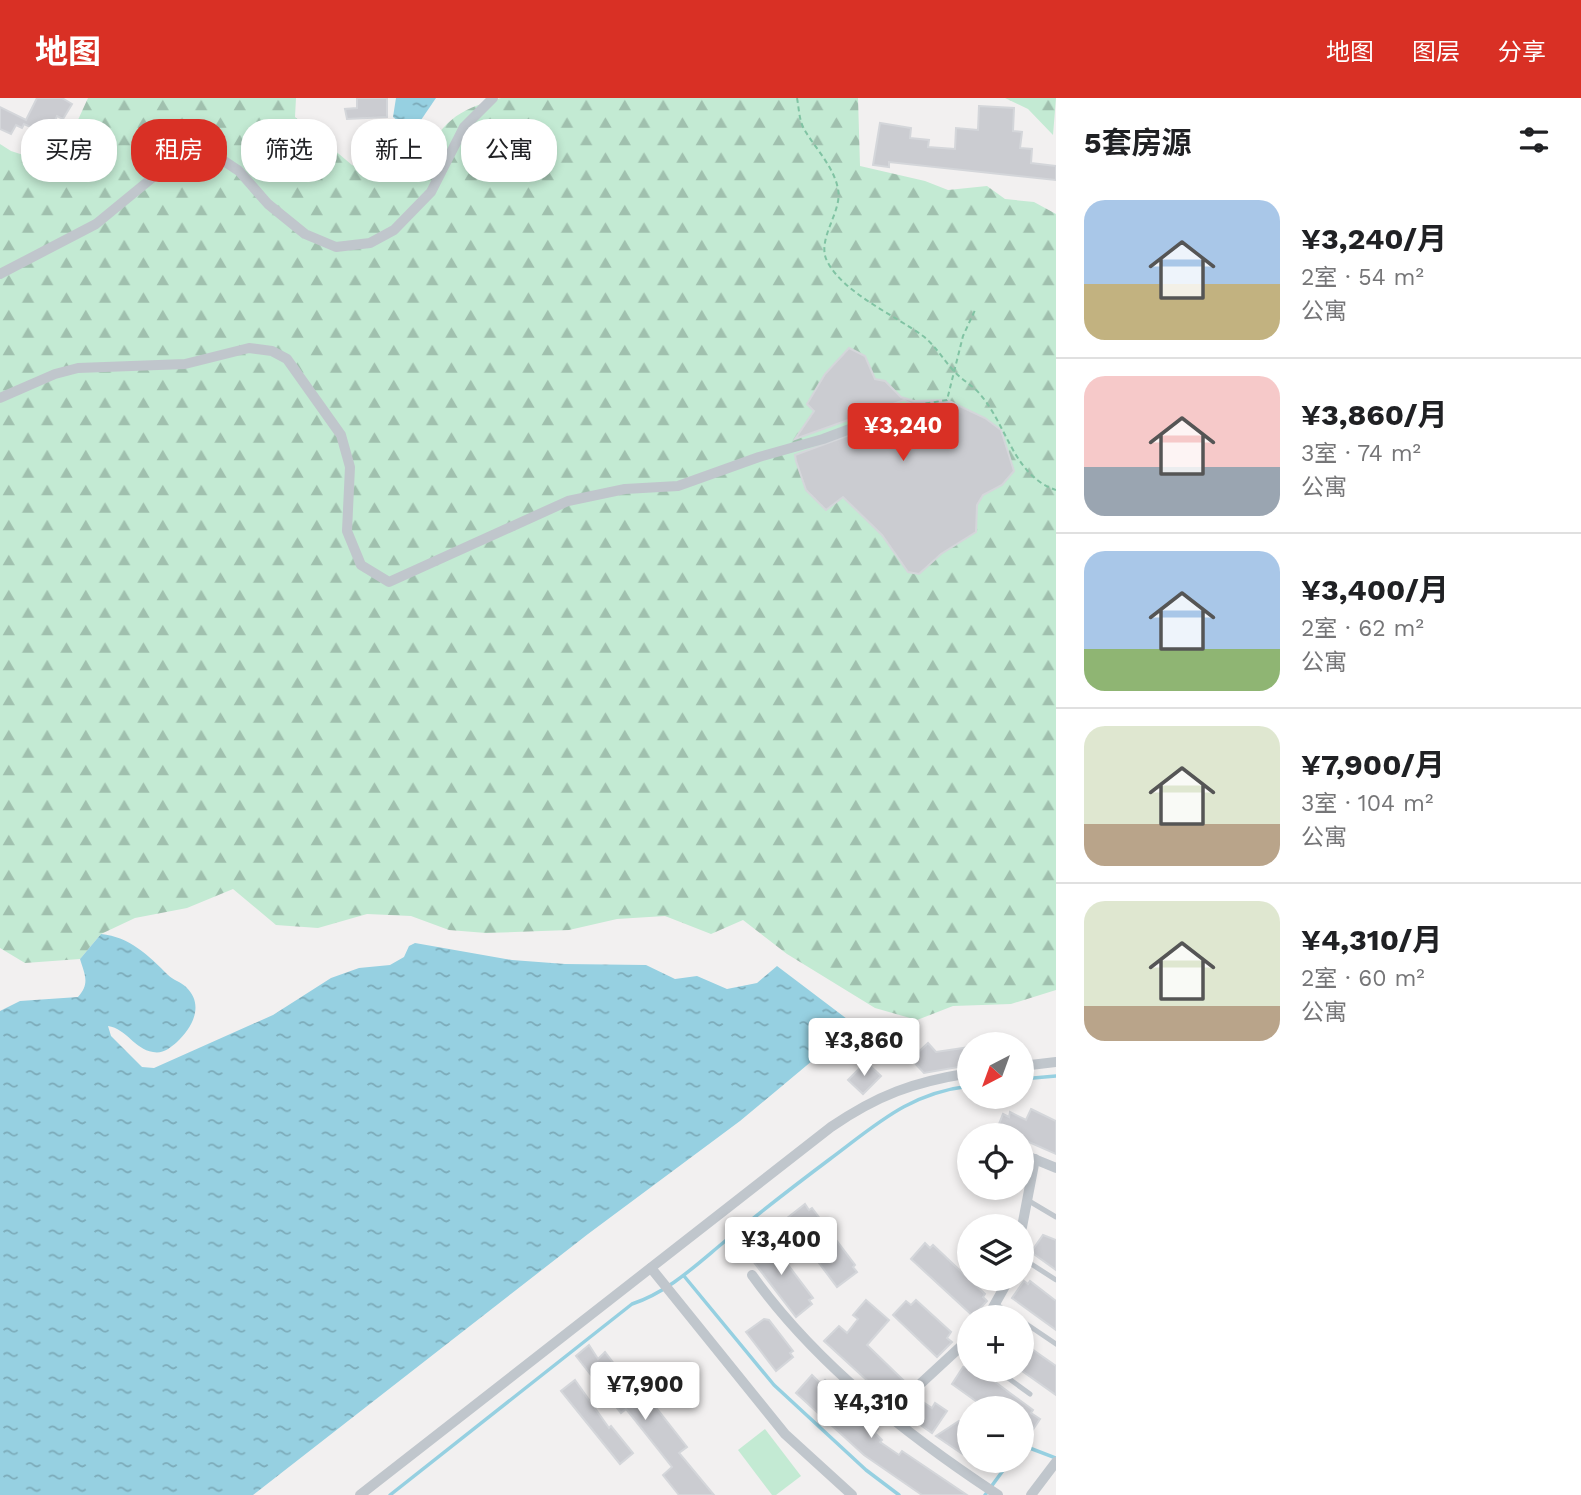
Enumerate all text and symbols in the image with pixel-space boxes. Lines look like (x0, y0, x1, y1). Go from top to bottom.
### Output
text: 地图 (35, 32, 101, 71)
text: 地图 (1326, 38, 1374, 66)
text: 图层 (1412, 38, 1460, 66)
text: 分享 (1498, 38, 1546, 66)
chip: 买房 (21, 119, 117, 182)
chip: 租房 (131, 119, 227, 182)
chip: 筛选 (241, 119, 337, 182)
chip: 新上 (351, 119, 447, 182)
chip: 公寓 (461, 119, 557, 182)
icon: filters (1515, 121, 1553, 159)
text: 5套房源 (1084, 125, 1192, 160)
text: ¥3,240/月 (1301, 221, 1447, 256)
icon: home (1140, 228, 1224, 312)
text: 2室 · 54 m² (1301, 264, 1424, 291)
text: 公寓 (1301, 298, 1347, 325)
text: ¥3,860/月 (1301, 397, 1447, 432)
pin: ¥3,240 (846, 404, 960, 463)
icon: home (1140, 404, 1224, 488)
text: ¥3,240 (864, 412, 942, 439)
text: 3室 · 74 m² (1301, 440, 1421, 467)
text: 公寓 (1301, 474, 1347, 501)
text: ¥3,400/月 (1301, 572, 1449, 607)
icon: home (1140, 579, 1224, 663)
text: 2室 · 62 m² (1301, 615, 1424, 642)
text: 公寓 (1301, 649, 1347, 676)
text: ¥7,900/月 (1301, 747, 1445, 782)
icon: home (1140, 754, 1224, 838)
text: 3室 · 104 m² (1301, 790, 1433, 817)
text: 公寓 (1301, 824, 1347, 851)
text: ¥4,310/月 (1301, 922, 1442, 957)
icon: home (1140, 929, 1224, 1013)
text: 2室 · 60 m² (1301, 965, 1425, 992)
text: 公寓 (1301, 999, 1347, 1026)
pin: ¥3,860 (807, 1018, 921, 1078)
text: ¥3,860 (824, 1027, 904, 1054)
north arrow (957, 1032, 1034, 1110)
map controls (957, 1032, 1034, 1473)
button: locate (957, 1123, 1034, 1200)
button: layers (957, 1214, 1034, 1291)
pin: ¥3,400 (724, 1218, 838, 1277)
text: ¥3,400 (741, 1226, 821, 1253)
button: + (957, 1305, 1034, 1382)
pin: ¥7,900 (588, 1362, 702, 1422)
text: ¥7,900 (606, 1371, 684, 1398)
pin: ¥4,310 (814, 1380, 928, 1440)
text: ¥4,310 (833, 1389, 909, 1416)
button: − (957, 1396, 1034, 1473)

